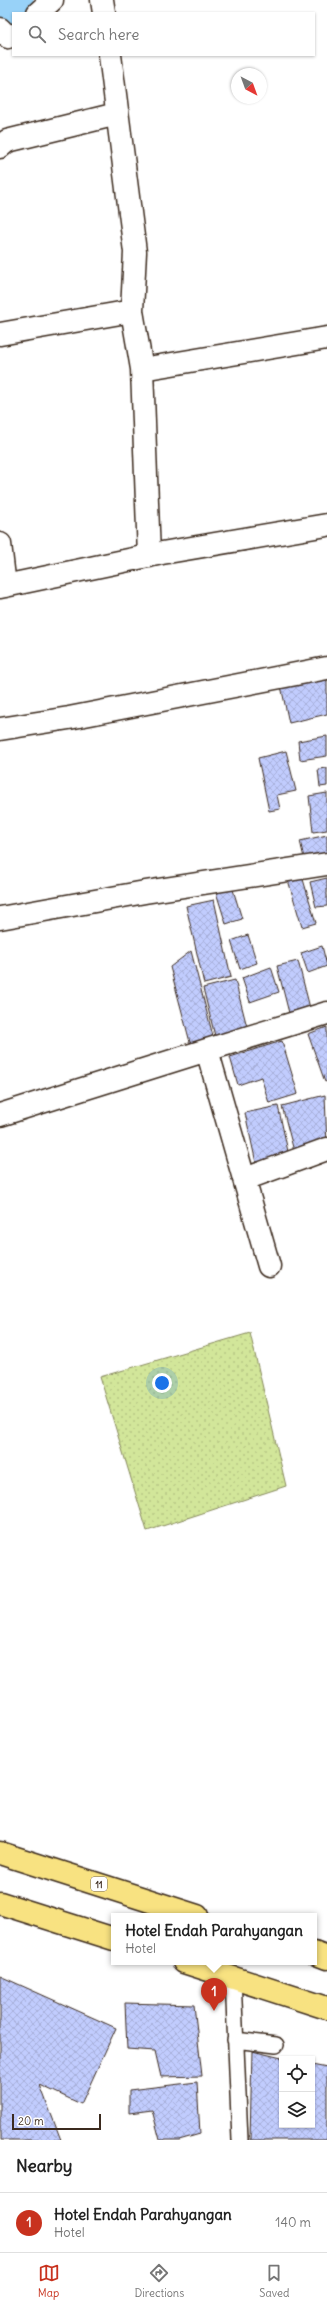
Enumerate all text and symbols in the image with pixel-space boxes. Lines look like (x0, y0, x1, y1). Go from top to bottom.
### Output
search box (12, 12, 315, 56)
icon: search (26, 23, 48, 45)
text: Search here (58, 25, 139, 44)
north arrow (231, 68, 267, 104)
your location (152, 1373, 172, 1393)
road number: 11 (91, 1877, 107, 1891)
popup (111, 1913, 317, 1965)
text: Hotel Endah Parahyangan (125, 1921, 303, 1940)
text: Hotel (125, 1940, 156, 1957)
pin: 1 (201, 1978, 227, 2011)
map controls (279, 2056, 315, 2128)
button: locate (279, 2056, 315, 2092)
button: layers (279, 2092, 315, 2128)
scale bar (12, 2112, 101, 2131)
text: 20 m (18, 2114, 44, 2128)
text: Nearby (16, 2155, 72, 2177)
text: Hotel Endah Parahyangan (54, 2205, 232, 2224)
text: 1 (26, 2214, 32, 2231)
text: 140 m (275, 2214, 311, 2231)
text: Hotel (54, 2224, 85, 2241)
tab: Map (38, 2262, 60, 2300)
tab: Directions (135, 2262, 184, 2300)
tab: Saved (259, 2262, 289, 2300)

